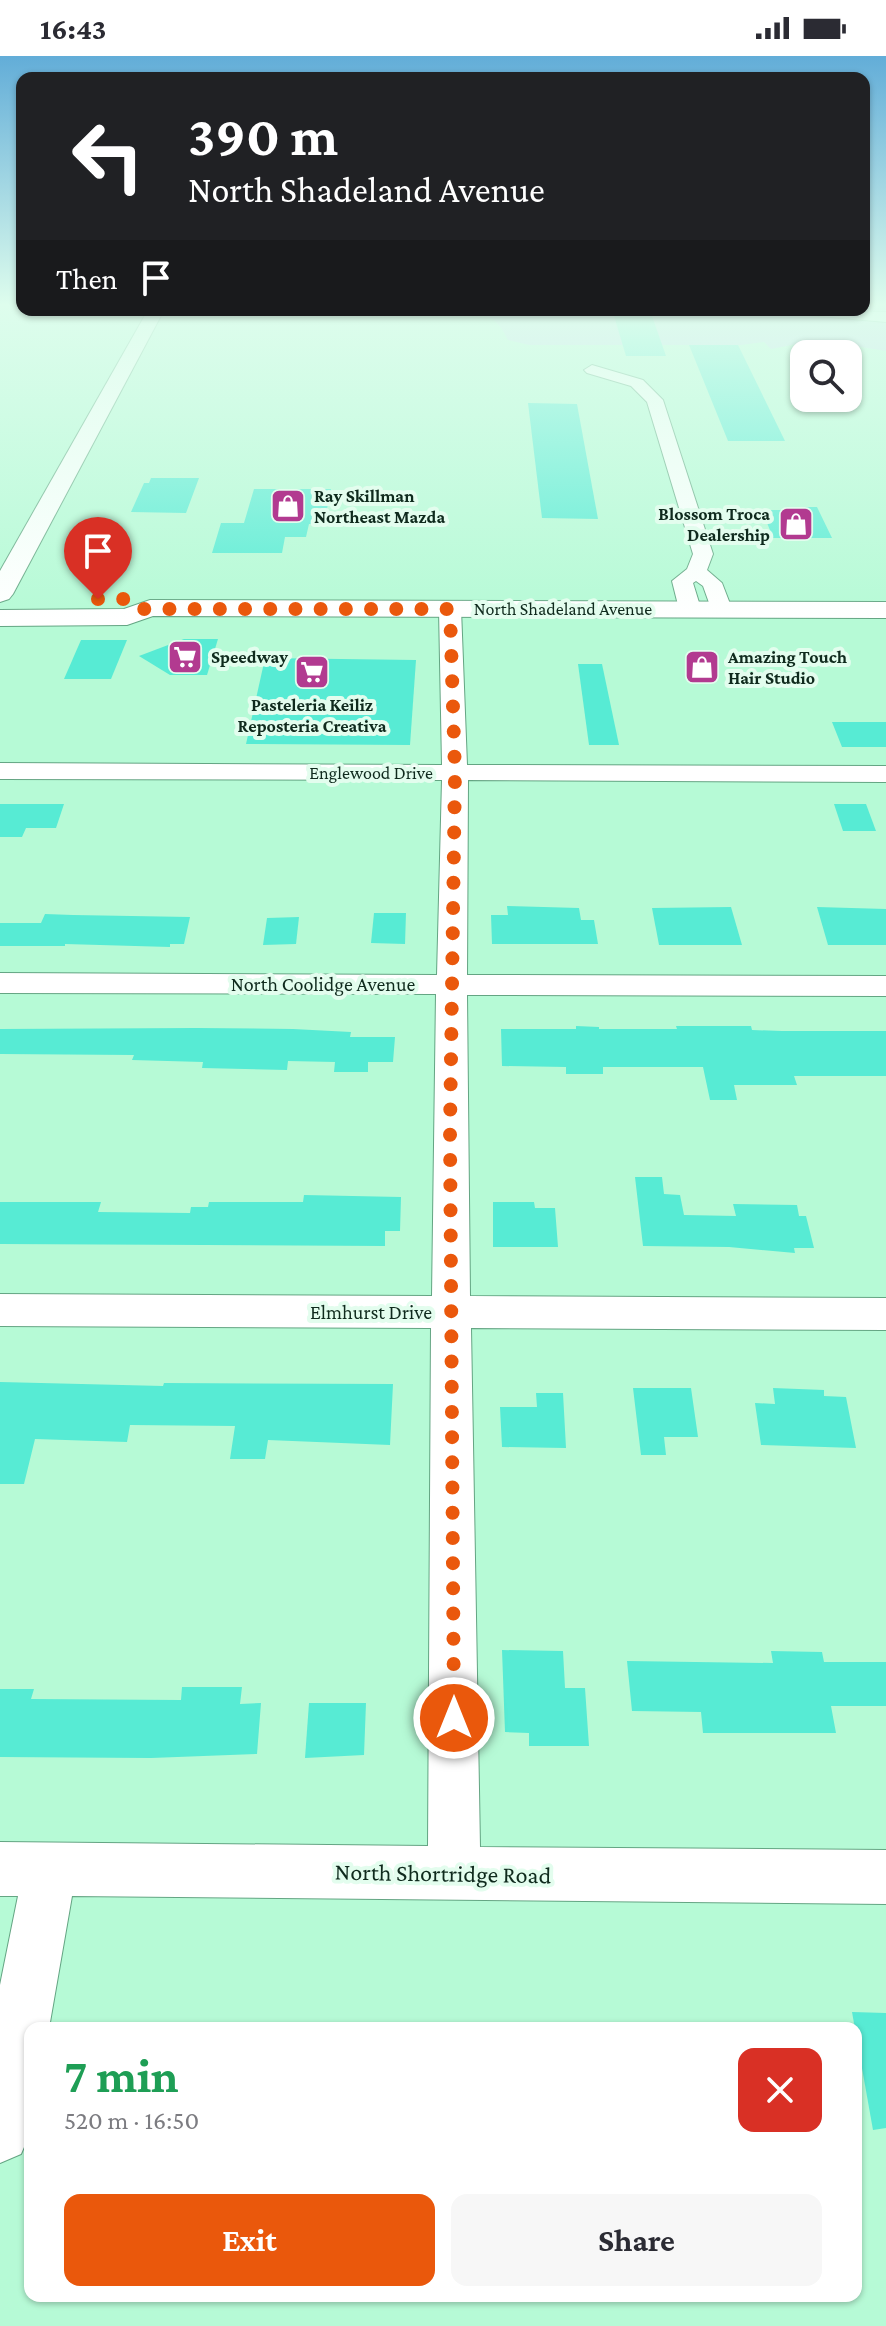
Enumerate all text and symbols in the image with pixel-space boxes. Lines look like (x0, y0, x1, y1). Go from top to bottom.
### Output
text: 16:43 (40, 12, 106, 45)
icon: left (56, 104, 160, 208)
text: 390 m (188, 105, 338, 167)
text: North Shadeland Avenue (188, 170, 545, 210)
icon: arrive (134, 256, 178, 300)
text: Then (56, 262, 118, 295)
map controls (790, 340, 862, 412)
button: search (790, 340, 862, 412)
place label: Ray Skillman Northeast Mazda (314, 486, 445, 527)
shop icon: Ray Skillman Northeast Mazda (269, 487, 307, 525)
place label: Blossom Troca Dealership (658, 504, 770, 545)
shop icon: Blossom Troca Dealership (777, 505, 815, 543)
pin (64, 517, 132, 599)
icon: arrive (76, 529, 120, 573)
street label: North Shadeland Avenue (474, 599, 652, 619)
supermarket icon: Speedway (166, 638, 204, 676)
place label: Speedway (211, 647, 288, 667)
place label: Amazing Touch Hair Studio (727, 647, 848, 688)
shop icon: Amazing Touch Hair Studio (683, 648, 721, 686)
supermarket icon: Pasteleria Keiliz Reposteria Creativa (293, 653, 331, 691)
place label: Pasteleria Keiliz Reposteria Creativa (238, 695, 387, 736)
street label: Englewood Drive (309, 763, 433, 783)
street label: North Coolidge Avenue (231, 973, 416, 996)
street label: Elmhurst Drive (310, 1301, 432, 1323)
position arrow (412, 1676, 496, 1760)
street label: North Shortridge Road (335, 1858, 552, 1888)
button: close (738, 2048, 822, 2132)
text: 7 min (64, 2049, 179, 2102)
text: 520 m · 16:50 (64, 2106, 199, 2135)
button: Exit (64, 2194, 435, 2286)
button: Share (451, 2194, 822, 2286)

